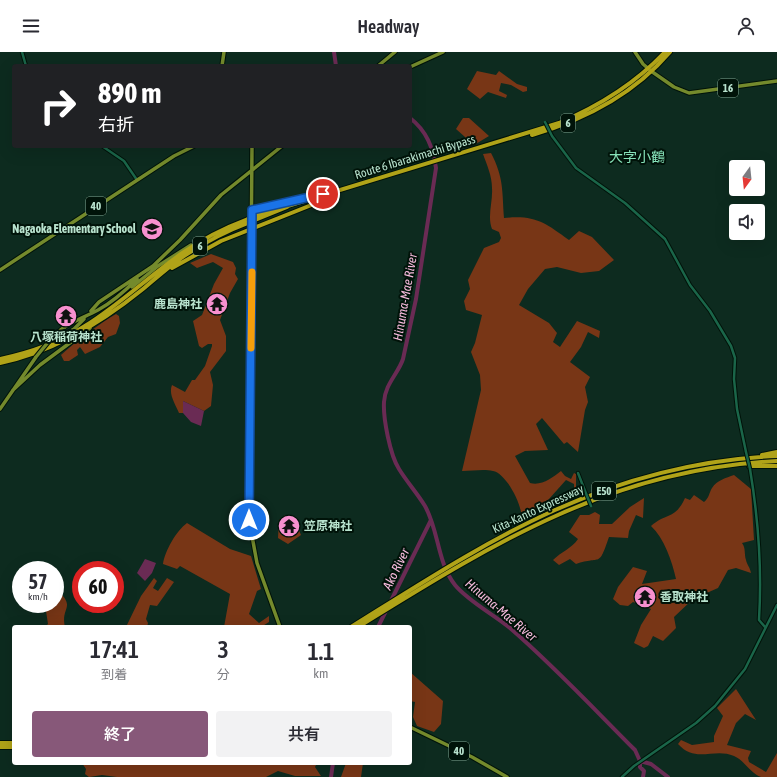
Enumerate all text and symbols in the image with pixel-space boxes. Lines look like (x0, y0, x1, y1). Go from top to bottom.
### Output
icon: menu (20, 15, 42, 37)
icon: person (735, 15, 757, 37)
text: Headway (358, 16, 419, 37)
text: 890 m (98, 77, 161, 109)
road number: 16 (718, 79, 738, 97)
icon: right (32, 80, 84, 132)
text: 右折 (98, 114, 134, 135)
road number: 6 (561, 114, 575, 132)
street label: Route 6 Ibarakimachi Bypass (353, 132, 477, 182)
district label: 大字小鶴 (609, 149, 665, 165)
north arrow (729, 160, 765, 196)
map controls (729, 160, 765, 240)
pin (306, 177, 340, 211)
icon: arrive (312, 183, 334, 205)
road number: 40 (86, 197, 106, 215)
button: sound (729, 204, 765, 240)
school or university icon: Nagaoka Elementary School (139, 216, 165, 242)
place label: Nagaoka Elementary School (12, 222, 137, 236)
road number: 6 (193, 237, 207, 255)
water label: Hinuma-Mae River (390, 251, 420, 342)
temple icon: 鹿島神社 (204, 291, 230, 317)
place label: 鹿島神社 (154, 297, 202, 311)
temple icon: 八塚稲荷神社 (53, 303, 79, 329)
place label: 八塚稲荷神社 (30, 330, 102, 344)
street label: Kita-Kanto Expressway (490, 482, 586, 536)
road number: E50 (592, 482, 616, 500)
position arrow (228, 499, 270, 541)
temple icon: 笠原神社 (276, 513, 302, 539)
place label: 笠原神社 (303, 519, 352, 533)
water label: Ako River (379, 545, 413, 593)
speed limit sign: 60 (72, 561, 124, 613)
text: 57 (29, 570, 47, 593)
water label: Hinuma-Mae River (462, 576, 541, 645)
temple icon: 香取神社 (632, 584, 658, 610)
place label: 香取神社 (660, 590, 708, 604)
text: km/h (28, 591, 48, 602)
text: 17:41 (90, 636, 139, 663)
text: 3 (218, 636, 229, 663)
text: 1.1 (307, 638, 334, 665)
text: km (313, 666, 328, 681)
text: 到着 (101, 667, 127, 682)
text: 分 (217, 667, 230, 682)
button: 終了 (32, 711, 208, 757)
button: 共有 (216, 711, 392, 757)
road number: 40 (449, 742, 469, 760)

